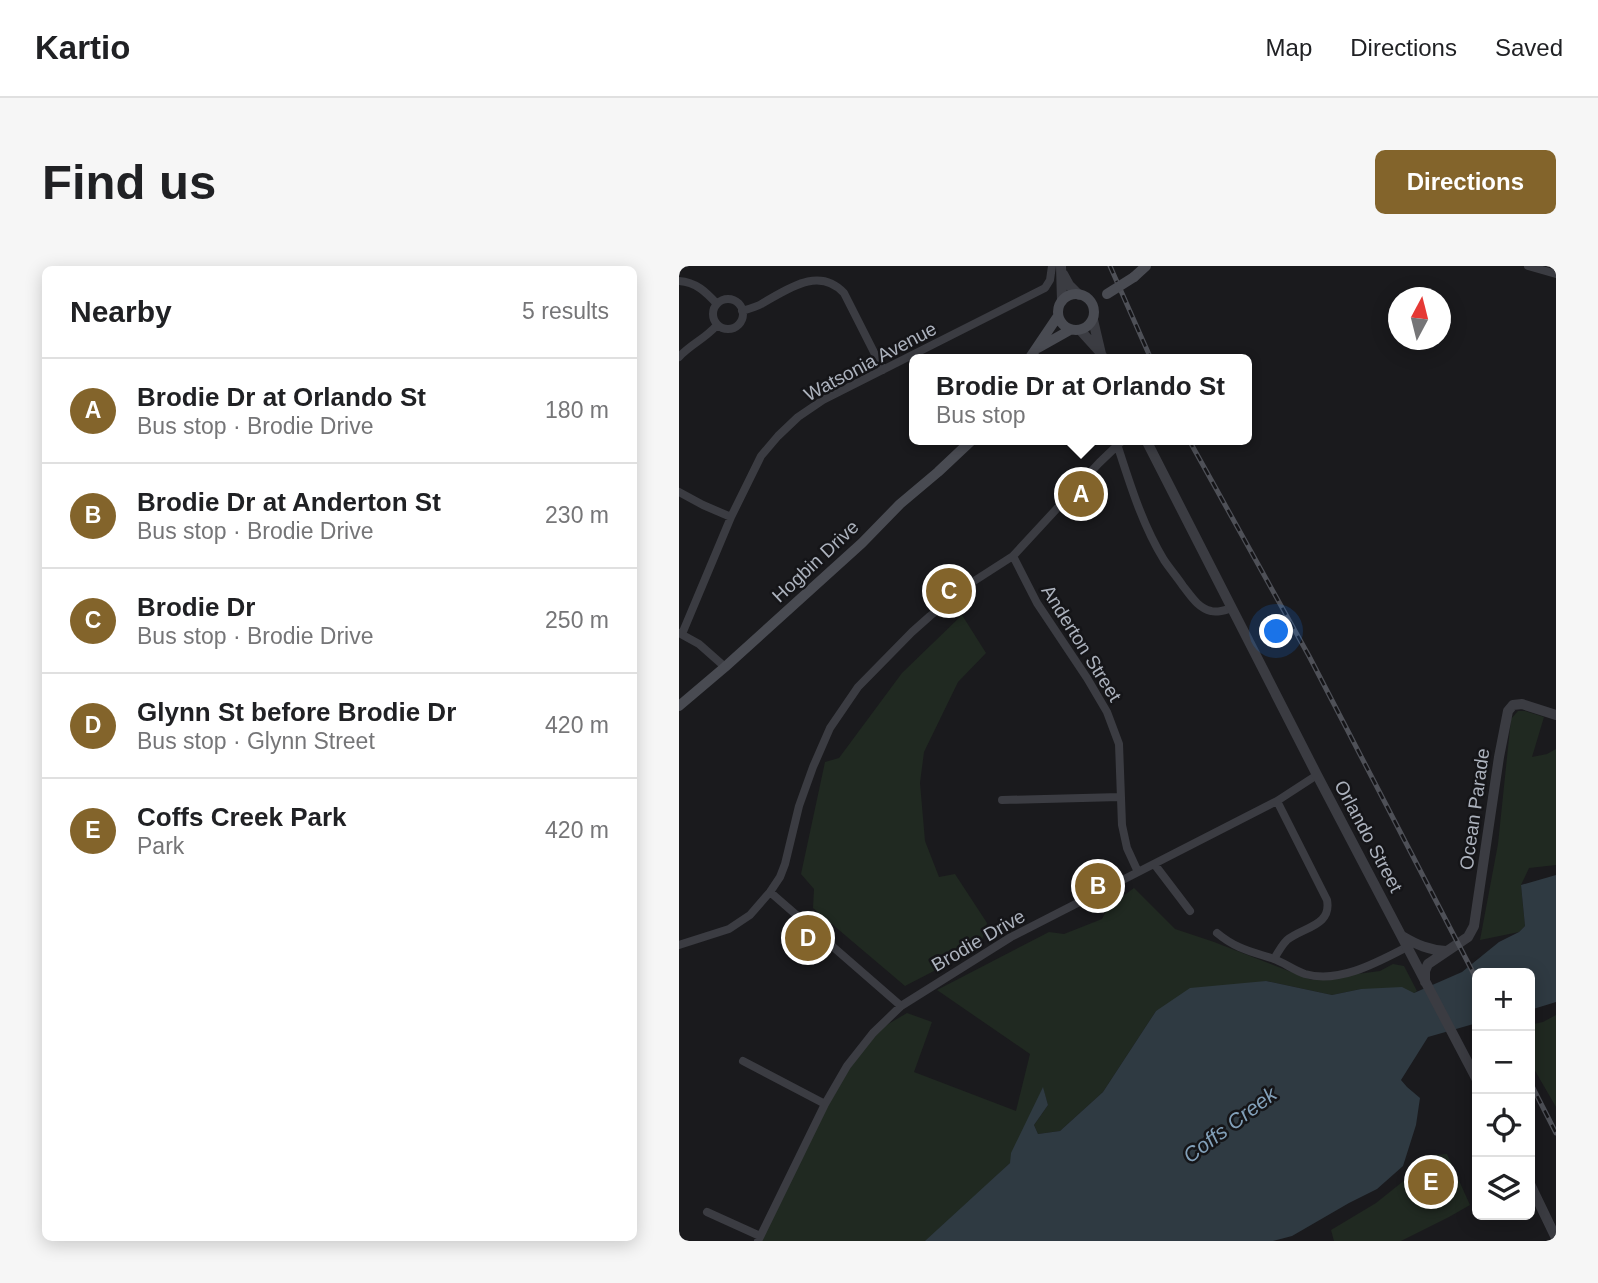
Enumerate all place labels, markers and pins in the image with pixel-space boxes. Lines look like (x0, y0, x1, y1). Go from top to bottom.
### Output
pin: A (1058, 468, 1104, 520)
pin: C (926, 565, 972, 617)
pin: B (1075, 860, 1121, 912)
pin: D (785, 912, 831, 964)
pin: E (1408, 1156, 1454, 1208)

